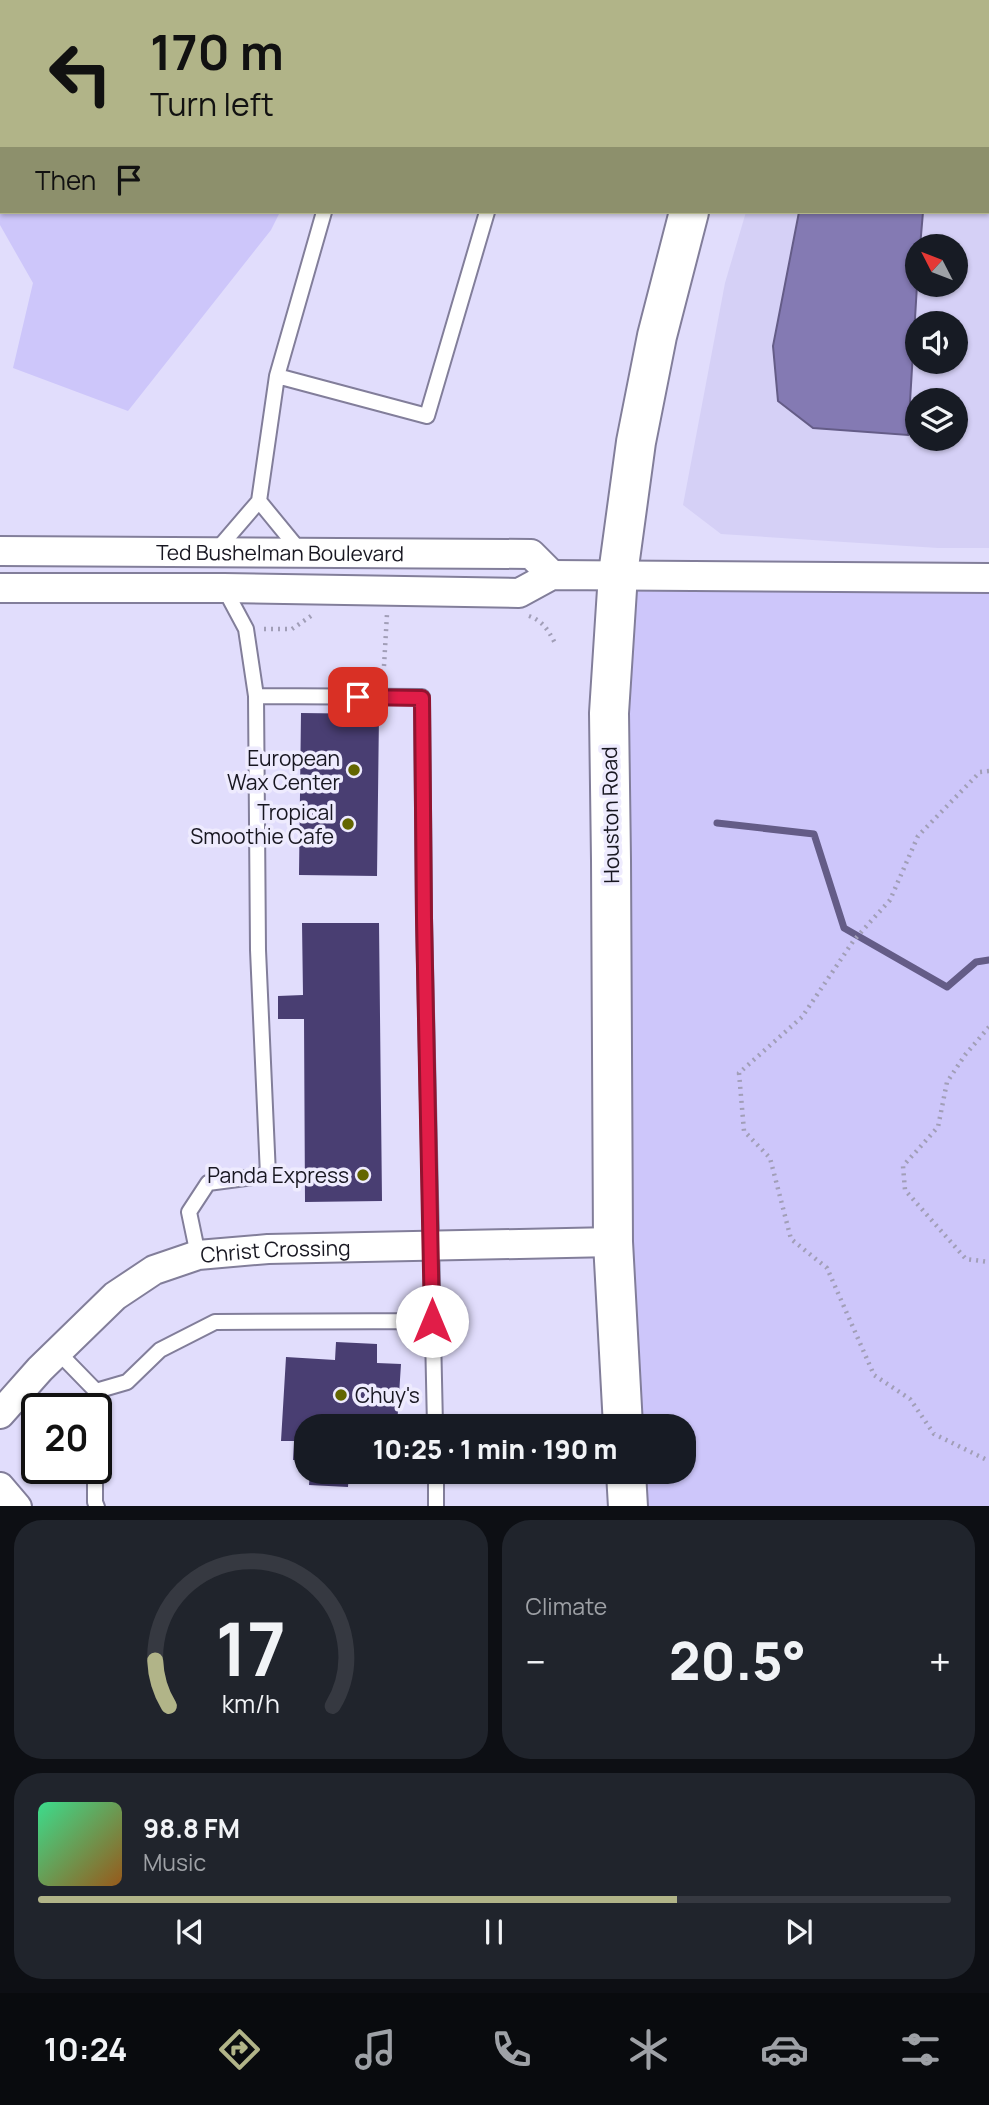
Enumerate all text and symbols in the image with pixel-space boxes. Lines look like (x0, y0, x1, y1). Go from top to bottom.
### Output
text: 170 m (150, 18, 284, 85)
icon: left (35, 28, 126, 119)
text: Turn left (150, 82, 274, 126)
icon: arrive (110, 161, 148, 199)
text: Then (35, 162, 96, 198)
north arrow (905, 234, 968, 298)
map controls (905, 234, 968, 451)
button: sound (905, 311, 968, 374)
button: layers (905, 388, 968, 451)
street label: Ted Bushelman Boulevard (156, 538, 404, 567)
pin (328, 667, 388, 727)
icon: arrive (339, 678, 377, 716)
place label: European Wax Center (227, 744, 340, 796)
street label: Houston Road (595, 746, 625, 884)
marker: European Wax Center (346, 762, 362, 778)
place label: Tropical Smoothie Cafe (190, 798, 334, 850)
marker: Tropical Smoothie Cafe (340, 816, 356, 832)
place label: Panda Express (207, 1161, 349, 1189)
marker: Panda Express (355, 1167, 371, 1183)
street label: Christ Crossing (199, 1233, 351, 1269)
position arrow (395, 1284, 469, 1358)
place label: Chuy's (355, 1381, 420, 1409)
marker: Chuy's (333, 1387, 349, 1403)
speed limit sign: 20 (21, 1393, 112, 1484)
text: 10:25 · 1 min · 190 m (373, 1431, 617, 1467)
text: Climate (526, 1590, 607, 1622)
text: 17 (215, 1598, 286, 1698)
text: 20.5° (669, 1625, 806, 1696)
text: − (526, 1635, 546, 1687)
text: + (929, 1635, 951, 1687)
text: km/h (222, 1685, 280, 1720)
text: 98.8 FM (143, 1810, 240, 1846)
text: Music (143, 1846, 206, 1878)
icon: previous (171, 1913, 209, 1951)
icon: pause (475, 1913, 513, 1951)
icon: next (780, 1913, 818, 1951)
icon: directions (215, 2025, 264, 2074)
icon: music (351, 2025, 400, 2074)
icon: phone (487, 2025, 536, 2074)
icon: climate (624, 2025, 673, 2074)
icon: car (760, 2025, 809, 2074)
icon: filters (896, 2025, 945, 2074)
text: 10:24 (44, 2027, 128, 2071)

